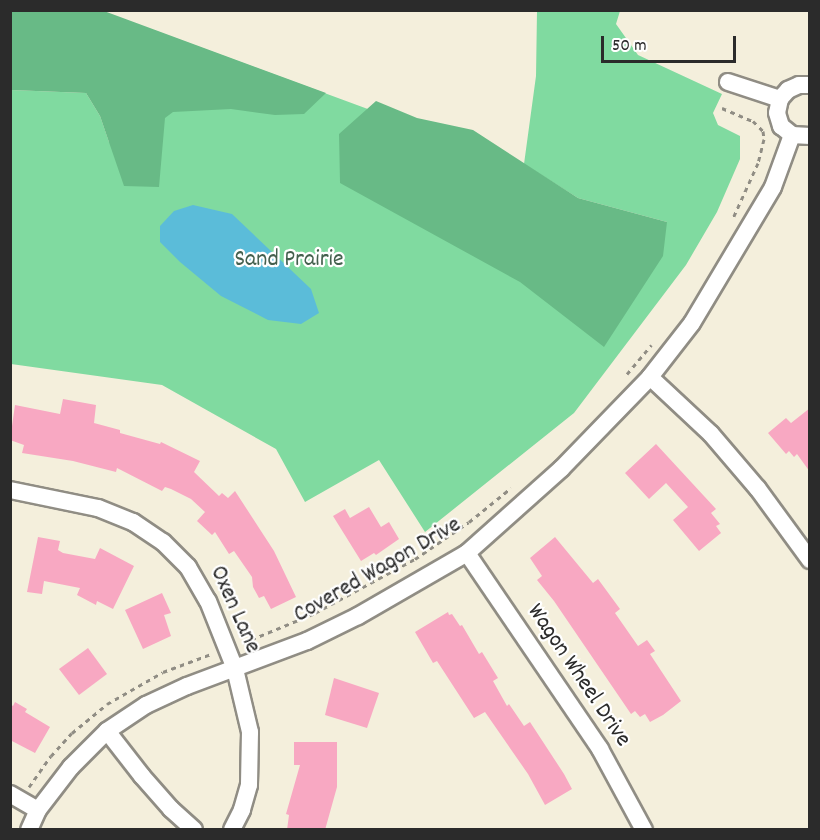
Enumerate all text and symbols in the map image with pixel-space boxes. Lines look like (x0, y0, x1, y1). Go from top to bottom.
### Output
scale bar (604, 24, 739, 62)
text: 50 m (612, 34, 647, 59)
park label: Sand Prairie (235, 247, 343, 275)
street label: Covered Wagon Drive (289, 511, 467, 631)
street label: Oxen Lane (202, 562, 266, 658)
street label: Wagon Wheel Drive (520, 599, 636, 753)

